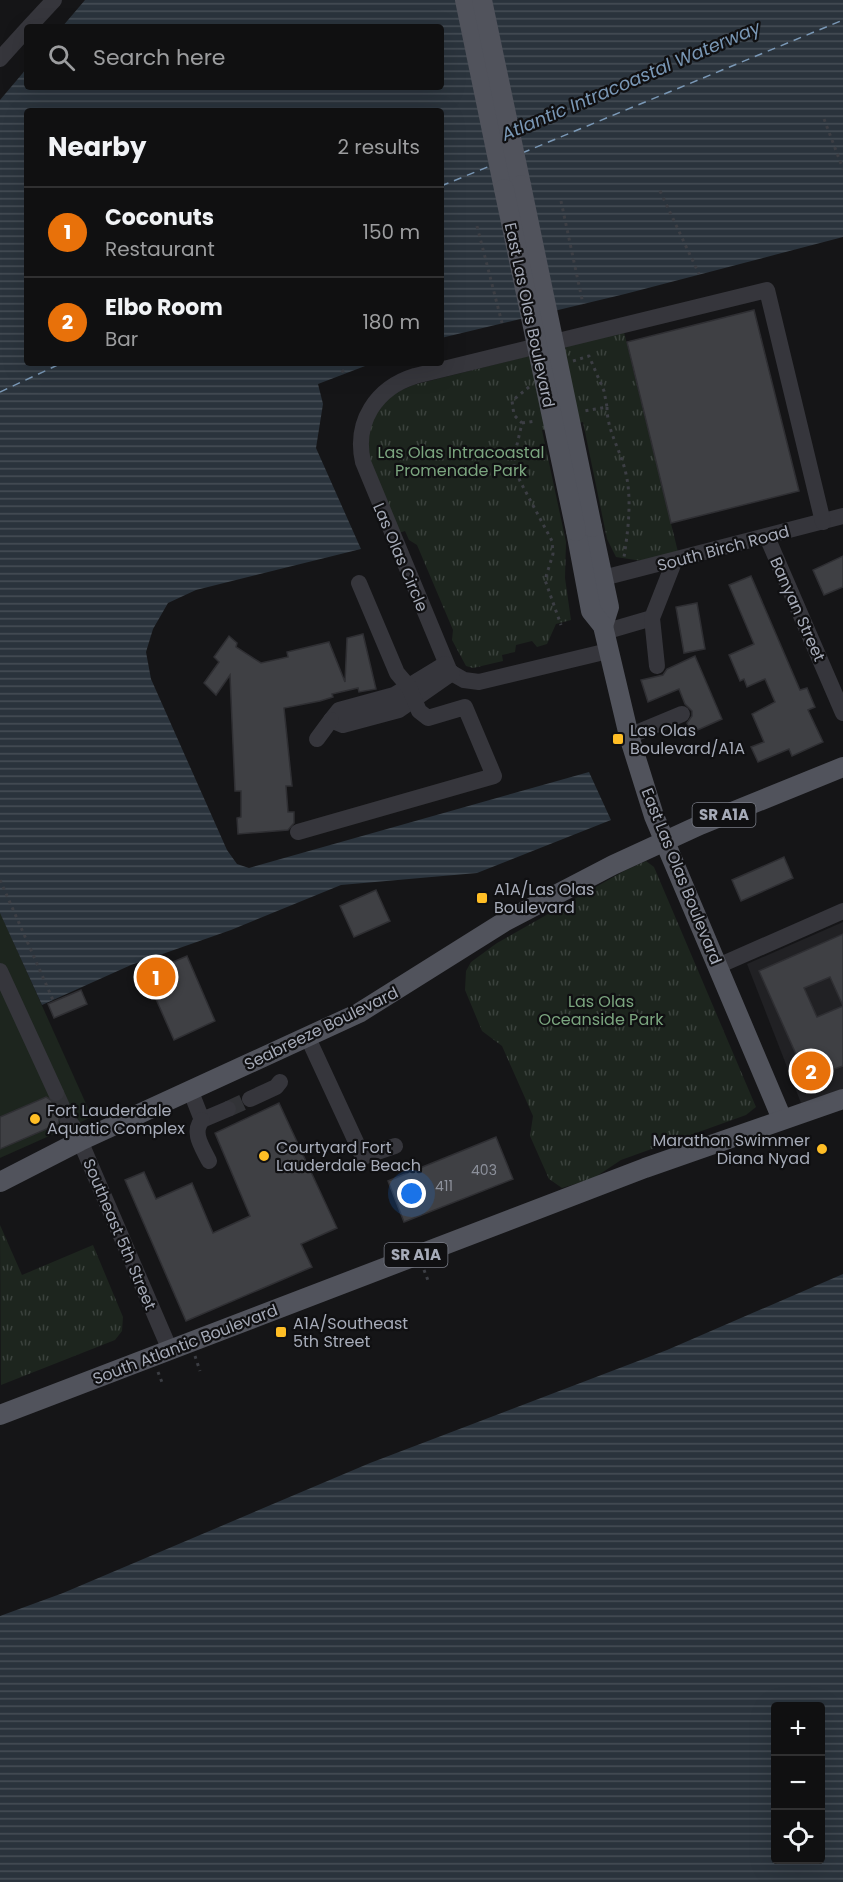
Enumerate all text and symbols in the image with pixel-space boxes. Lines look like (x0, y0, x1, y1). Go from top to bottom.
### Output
water label: Atlantic Intracoastal Waterway (496, 14, 765, 147)
search box (24, 24, 444, 90)
icon: search (45, 41, 78, 74)
text: Search here (93, 42, 226, 73)
text: Nearby (48, 129, 146, 165)
text: 2 results (337, 133, 420, 161)
text: Coconuts (105, 202, 214, 233)
text: 1 (64, 218, 71, 246)
text: 150 m (363, 218, 420, 246)
street label: East Las Olas Boulevard (499, 221, 560, 410)
text: Restaurant (105, 235, 215, 263)
text: Elbo Room (105, 292, 223, 323)
text: 2 (62, 308, 73, 336)
text: 180 m (362, 308, 420, 336)
text: Bar (105, 325, 138, 353)
park label: Las Olas Intracoastal Promenade Park (378, 441, 544, 482)
street label: Las Olas Circle (367, 499, 434, 615)
street label: South Birch Road (655, 520, 792, 577)
street label: Banyan Street (764, 553, 831, 665)
place label: Las Olas Boulevard/A1A (630, 719, 745, 760)
marker: Las Olas Boulevard/A1A (611, 732, 625, 746)
street label: East Las Olas Boulevard (636, 784, 728, 968)
road number: SR A1A (692, 803, 756, 827)
place label: A1A/Las Olas Boulevard (494, 878, 594, 919)
marker: A1A/Las Olas Boulevard (475, 891, 489, 905)
pin: 1 (136, 954, 176, 1000)
street label: Seabreeze Boulevard (240, 981, 402, 1076)
park label: Las Olas Oceanside Park (539, 990, 664, 1031)
pin: 2 (792, 1048, 830, 1094)
place label: Fort Lauderdale Aquatic Complex (47, 1099, 185, 1140)
marker: Fort Lauderdale Aquatic Complex (28, 1112, 42, 1126)
place label: Marathon Swimmer Diana Nyad (653, 1129, 810, 1170)
place label: Courtyard Fort Lauderdale Beach (276, 1136, 421, 1177)
marker: Marathon Swimmer Diana Nyad (815, 1142, 829, 1156)
marker: Courtyard Fort Lauderdale Beach (257, 1149, 271, 1163)
street label: Southeast 5th Street (77, 1155, 162, 1314)
house number: 403 (471, 1160, 497, 1180)
house number: 411 (435, 1176, 453, 1196)
your location (397, 1179, 426, 1208)
road number: SR A1A (384, 1243, 448, 1267)
street label: South Atlantic Boulevard (89, 1299, 281, 1390)
place label: A1A/Southeast 5th Street (293, 1312, 408, 1353)
marker: A1A/Southeast 5th Street (274, 1325, 288, 1339)
map controls (771, 1702, 825, 1864)
button: + (771, 1702, 825, 1756)
button: − (771, 1756, 825, 1810)
button: locate (771, 1810, 825, 1864)

